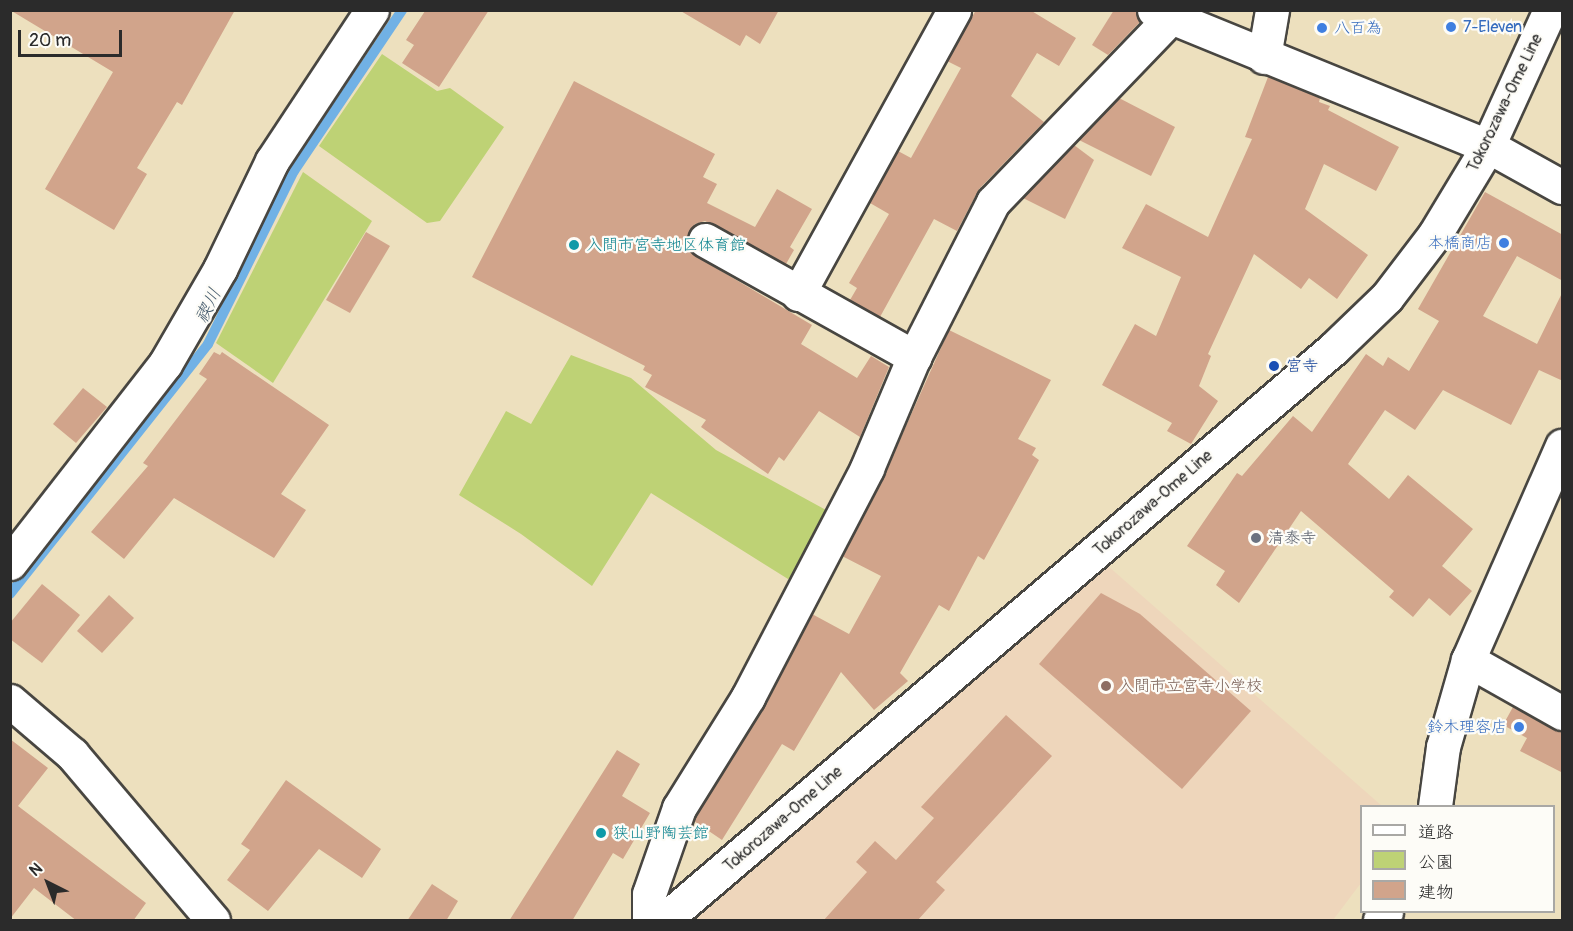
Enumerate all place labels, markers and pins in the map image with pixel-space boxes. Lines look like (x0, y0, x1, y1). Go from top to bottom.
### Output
place label: 7-Eleven (1463, 17, 1522, 37)
place label: 八百為 (1334, 18, 1382, 38)
marker: 7-Eleven (1444, 20, 1458, 34)
marker: 八百為 (1315, 21, 1329, 35)
place label: 本橋商店 (1428, 233, 1492, 253)
place label: 入間市宮寺地区体育館 (586, 235, 746, 255)
marker: 本橋商店 (1497, 236, 1511, 250)
marker: 入間市宮寺地区体育館 (567, 238, 581, 252)
place label: 宮寺 (1286, 356, 1318, 376)
marker: 宮寺 (1267, 359, 1281, 373)
place label: 清泰寺 (1268, 528, 1316, 548)
marker: 清泰寺 (1249, 531, 1263, 545)
place label: 入間市立宮寺小学校 (1118, 676, 1262, 696)
marker: 入間市立宮寺小学校 (1099, 679, 1113, 693)
place label: 鈴木理容店 (1427, 717, 1507, 737)
marker: 鈴木理容店 (1512, 720, 1526, 734)
place label: 狭山野陶芸館 (613, 823, 709, 843)
marker: 狭山野陶芸館 (594, 826, 608, 840)

